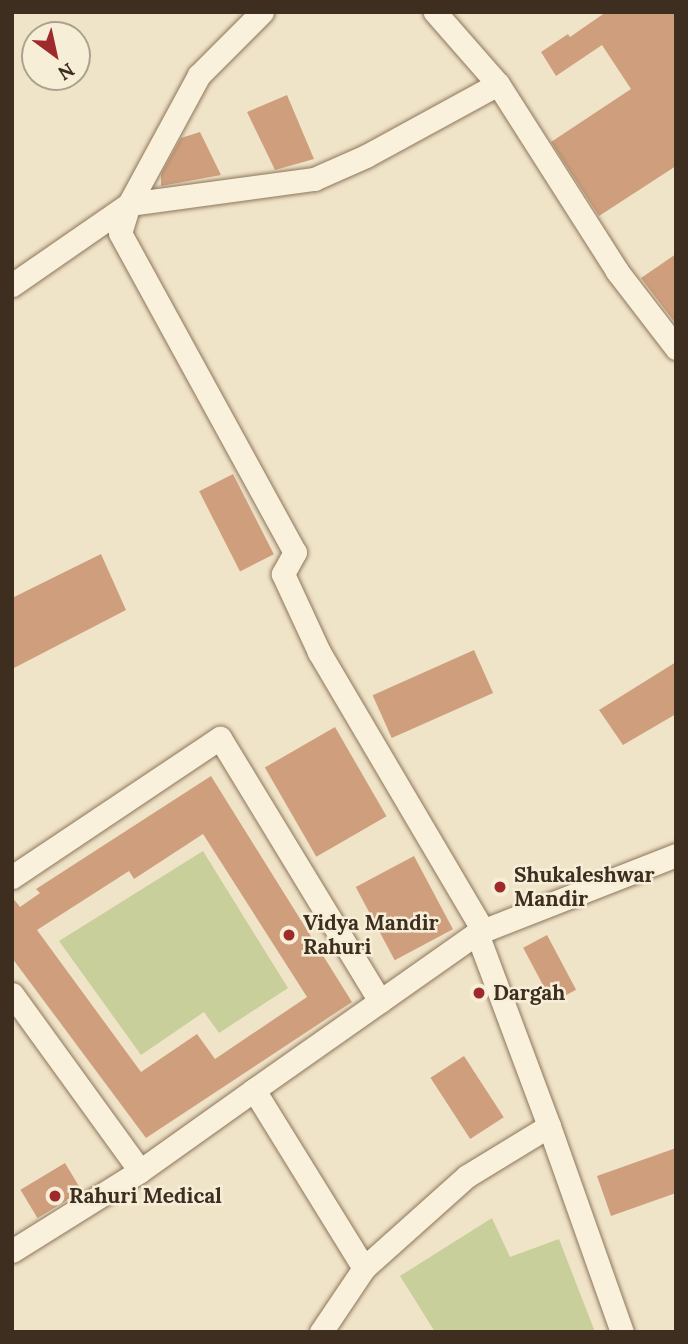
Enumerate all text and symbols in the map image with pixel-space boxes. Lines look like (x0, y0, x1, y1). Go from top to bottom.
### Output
north arrow (21, 21, 91, 91)
text: N (54, 58, 79, 86)
place label: Shukaleshwar Mandir (514, 862, 655, 912)
marker: Shukaleshwar Mandir (492, 879, 508, 895)
place label: Vidya Mandir Rahuri (303, 910, 439, 960)
marker: Vidya Mandir Rahuri (281, 927, 297, 943)
place label: Dargah (493, 980, 565, 1006)
marker: Dargah (471, 985, 487, 1001)
place label: Rahuri Medical (69, 1183, 222, 1209)
marker: Rahuri Medical (47, 1188, 63, 1204)

